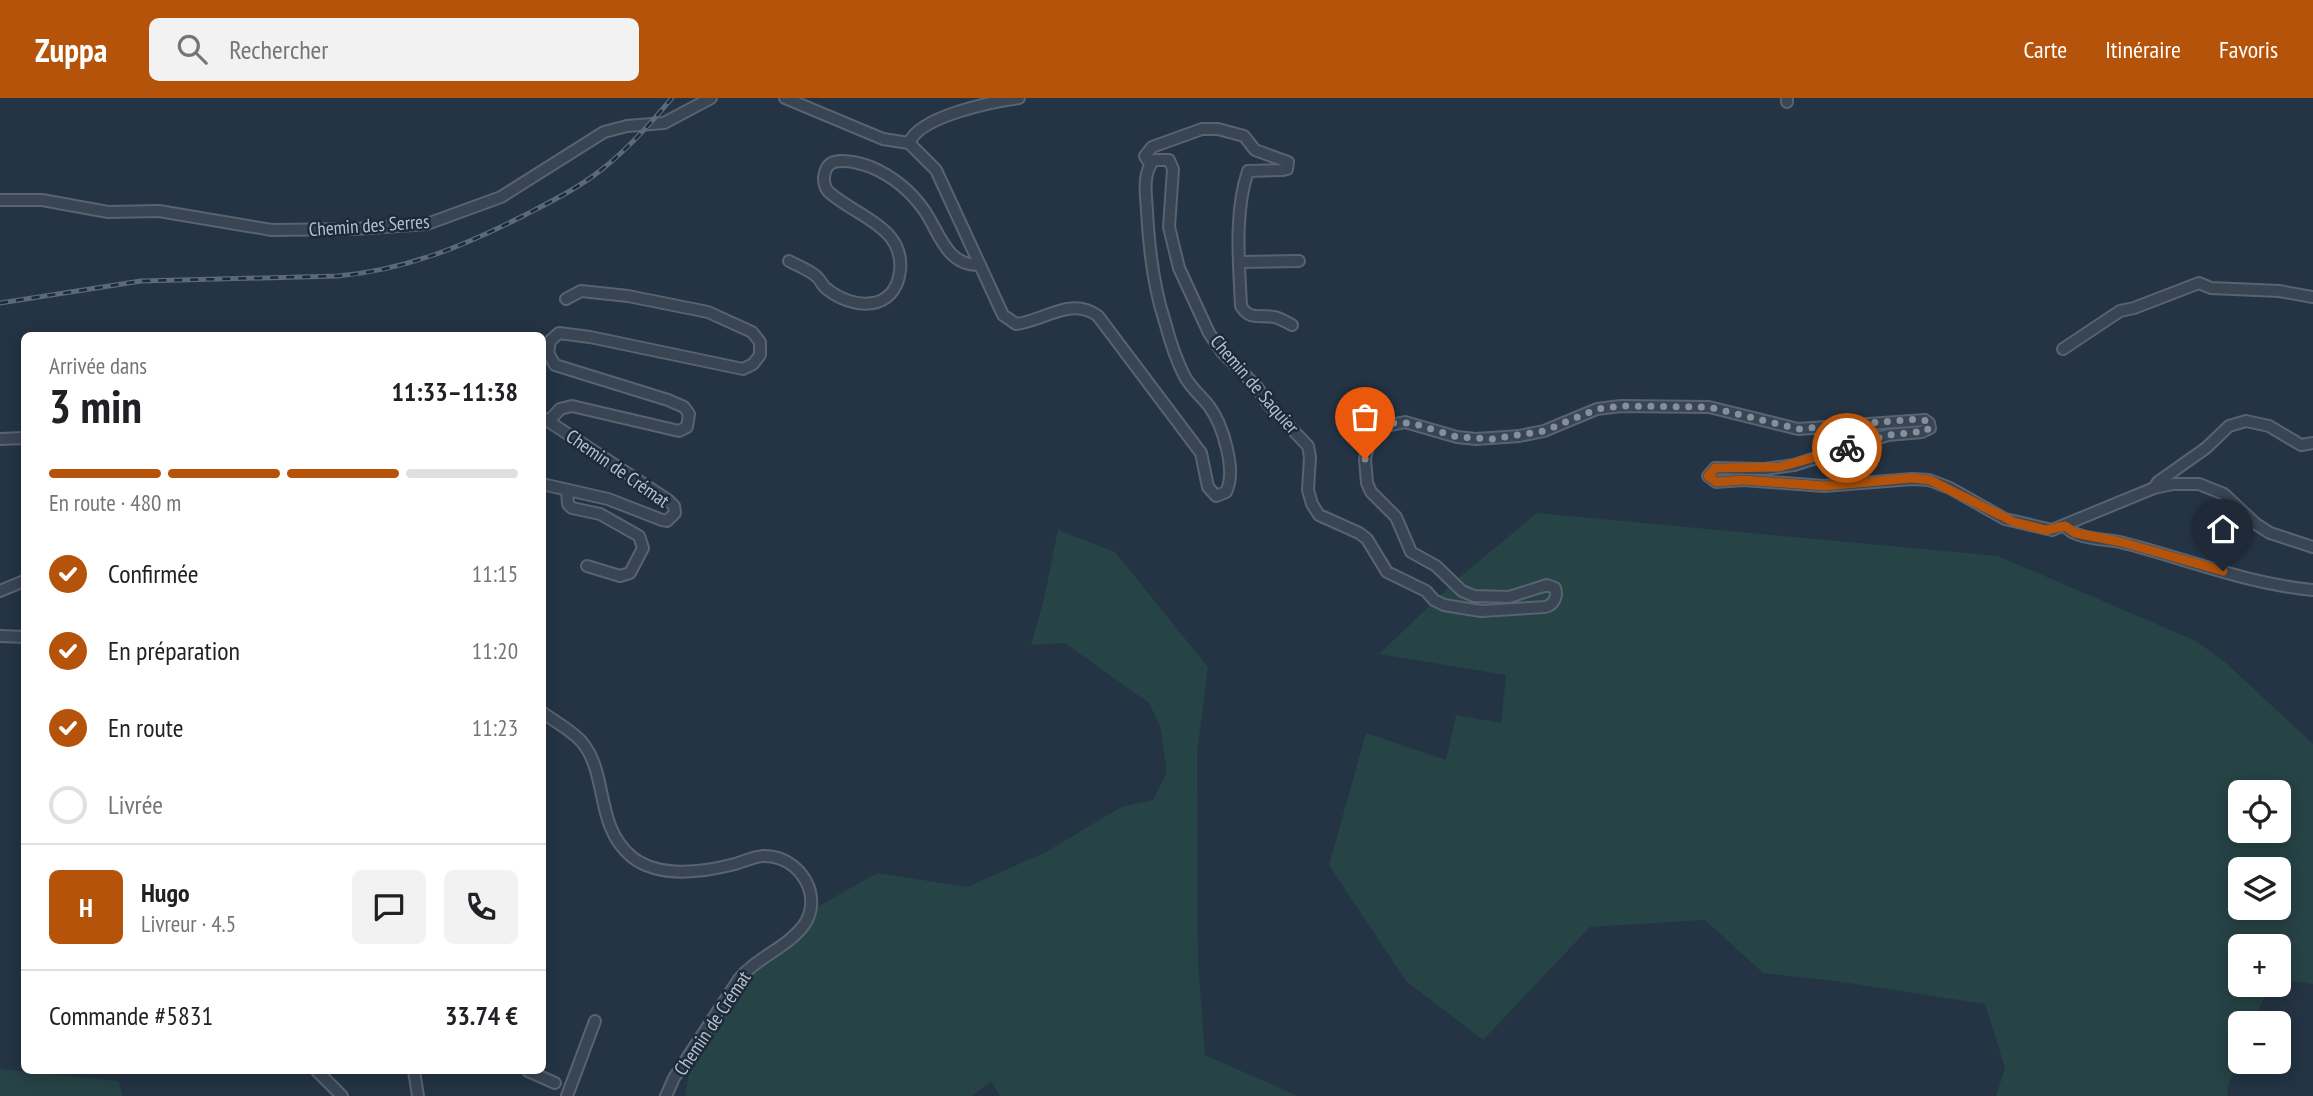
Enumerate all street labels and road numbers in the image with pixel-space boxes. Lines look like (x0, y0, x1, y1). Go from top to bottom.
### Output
street label: Chemin des Serres (308, 209, 430, 241)
street label: Chemin de Saquier (1206, 330, 1305, 439)
street label: Chemin de Crémat (562, 424, 675, 513)
street label: Chemin de Crémat (668, 966, 756, 1080)

